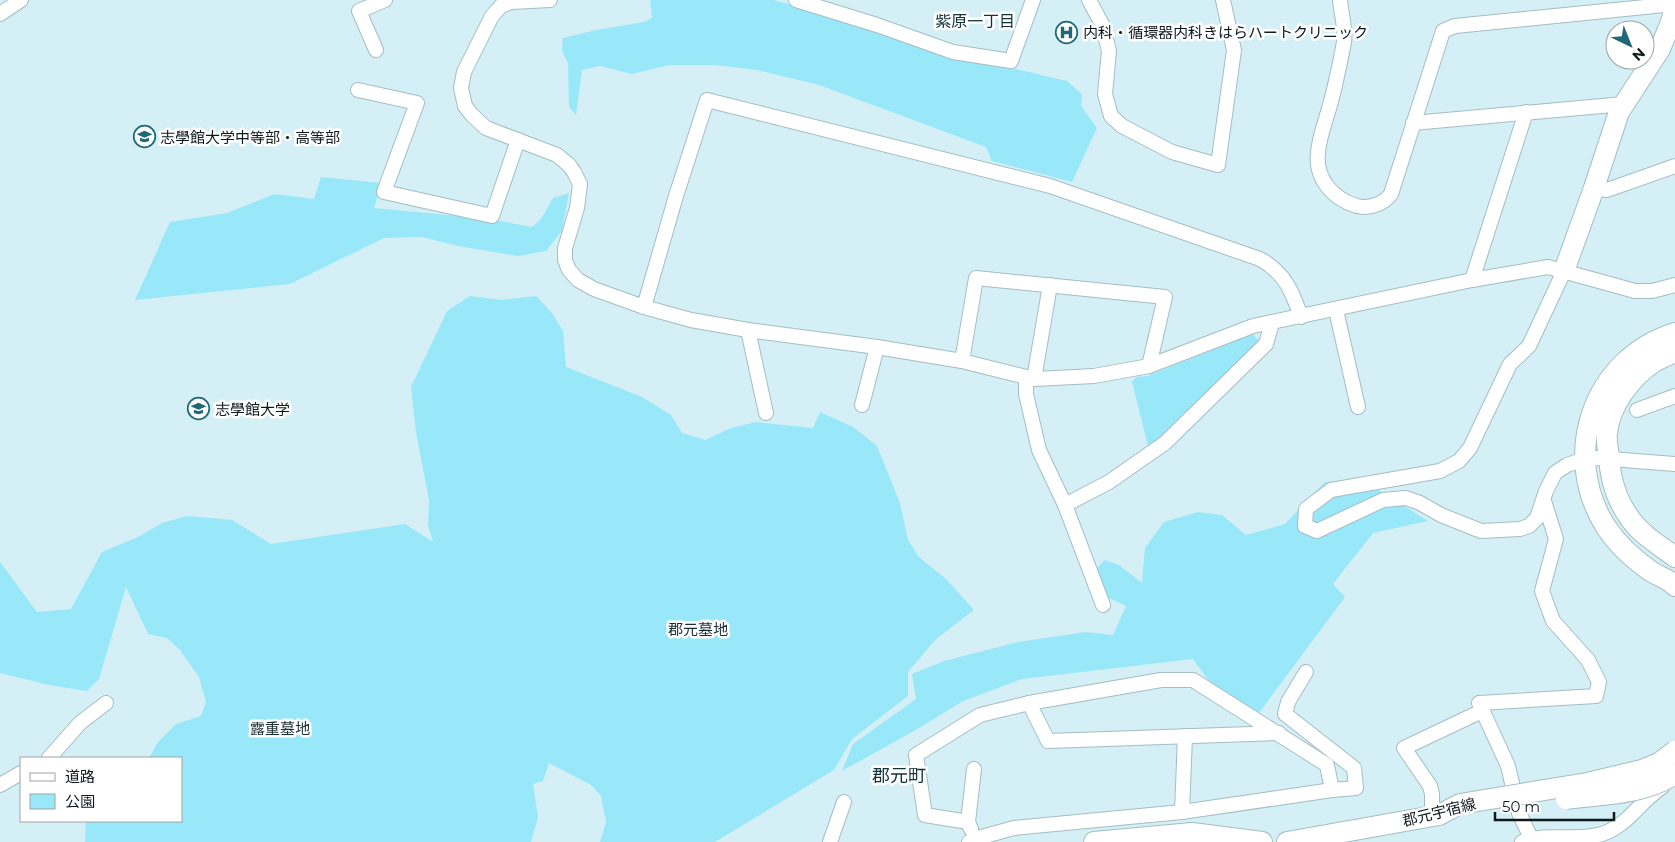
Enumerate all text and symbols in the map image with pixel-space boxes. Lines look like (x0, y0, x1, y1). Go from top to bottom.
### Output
district label: 紫原一丁目 (935, 12, 1015, 31)
hospital icon: 内科・循環器内科きはらハートクリニック (1055, 20, 1079, 44)
north arrow (1605, 20, 1655, 70)
place label: 内科・循環器内科きはらハートクリニック (1083, 23, 1368, 42)
text: N (1629, 44, 1649, 65)
school or university icon: 志學館大学中等部・高等部 (132, 125, 156, 149)
place label: 志學館大学中等部・高等部 (160, 128, 340, 147)
school or university icon: 志學館大学 (187, 397, 211, 421)
place label: 志學館大学 (215, 400, 290, 419)
park label: 郡元墓地 (668, 620, 728, 639)
park label: 露重墓地 (250, 719, 310, 738)
legend (20, 757, 182, 822)
district label: 郡元町 (872, 765, 926, 787)
text: 道路 (65, 767, 95, 786)
scale bar (1495, 790, 1614, 822)
text: 公園 (65, 792, 95, 811)
street label: 郡元宇宿線 (1400, 794, 1478, 830)
text: 50 m (1502, 797, 1540, 816)

